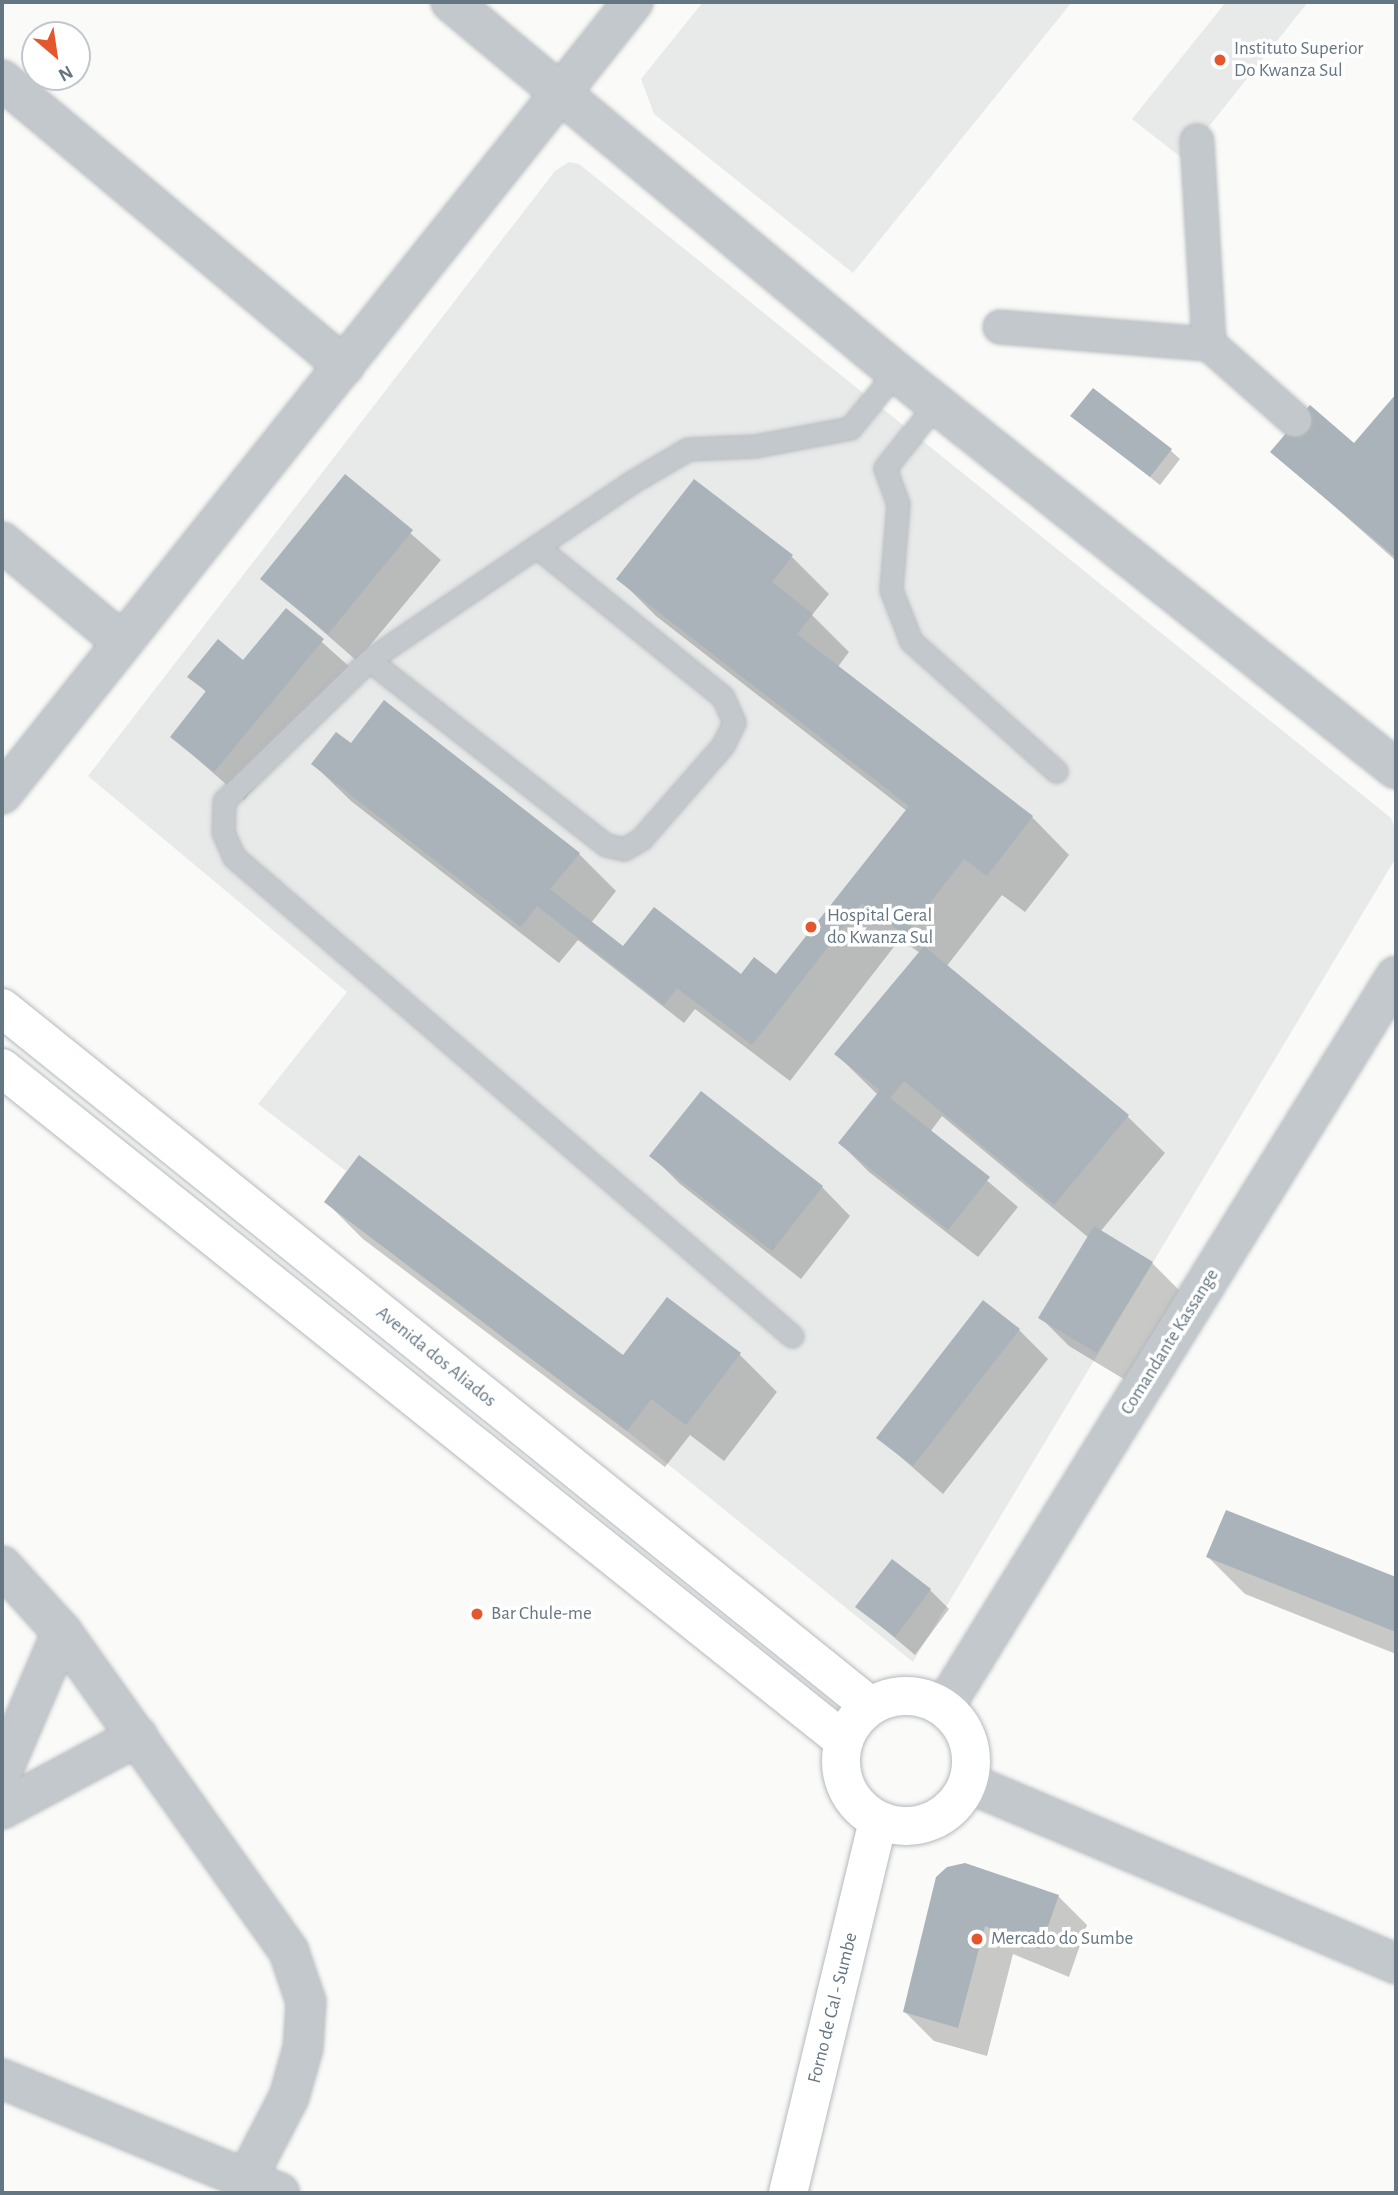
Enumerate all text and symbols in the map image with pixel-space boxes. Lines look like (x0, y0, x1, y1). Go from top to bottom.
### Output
north arrow (21, 21, 91, 91)
place label: Instituto Superior Do Kwanza Sul (1234, 38, 1364, 82)
marker: Instituto Superior Do Kwanza Sul (1212, 52, 1228, 68)
text: N (55, 62, 76, 85)
place label: Hospital Geral do Kwanza Sul (827, 905, 933, 949)
marker: Hospital Geral do Kwanza Sul (801, 917, 821, 937)
street label: Comandante Kassange (1116, 1265, 1224, 1419)
street label: Avenida dos Aliados (371, 1302, 501, 1412)
place label: Bar Chule-me (491, 1603, 592, 1625)
marker: Bar Chule-me (469, 1606, 485, 1622)
place label: Mercado do Sumbe (991, 1928, 1133, 1950)
street label: Forno de Cal - Sumbe (803, 1930, 863, 2086)
marker: Mercado do Sumbe (969, 1931, 985, 1947)

